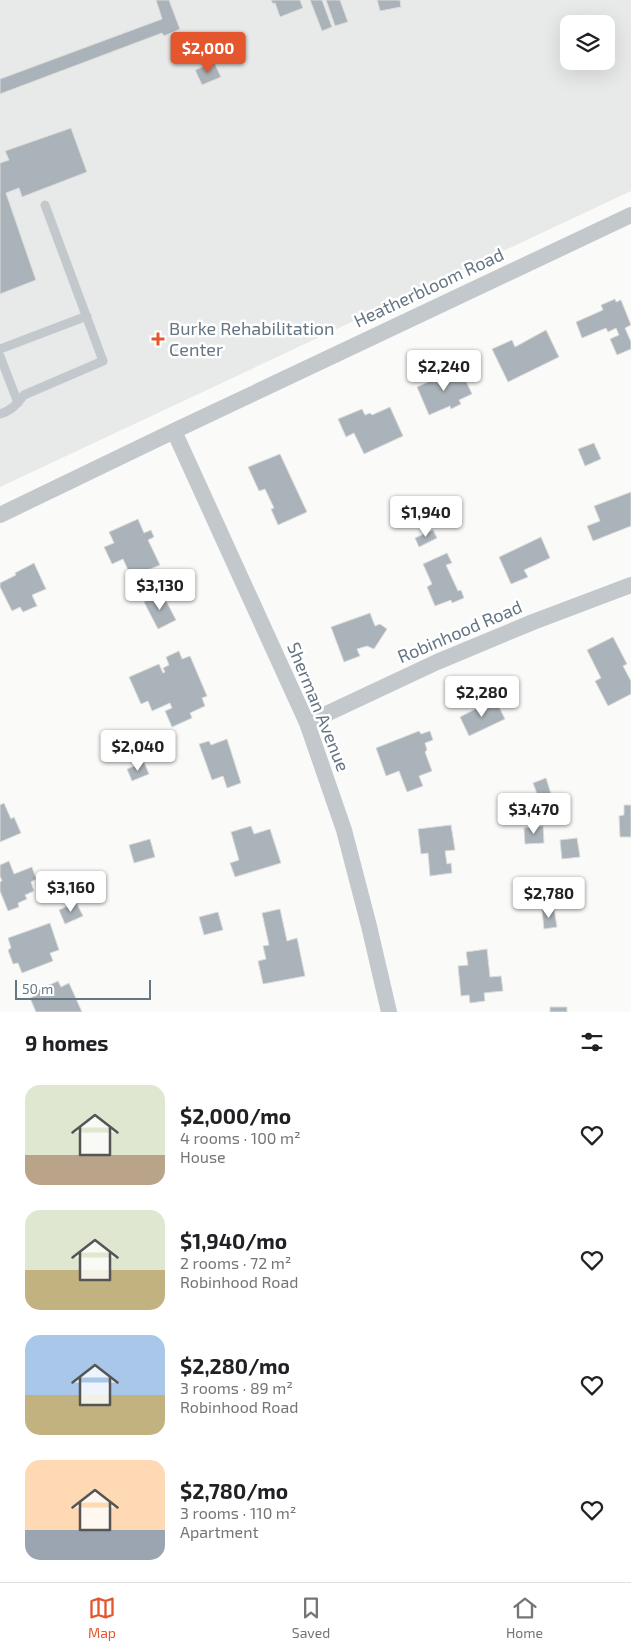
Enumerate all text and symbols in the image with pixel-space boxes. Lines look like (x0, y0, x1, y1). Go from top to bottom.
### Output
map controls (560, 15, 615, 70)
button: layers (560, 15, 615, 70)
pin: $2,000 (167, 32, 249, 74)
text: $2,000 (182, 38, 234, 57)
street label: Heatherbloom Road (350, 243, 507, 332)
place label: Burke Rehabilitation Center (169, 317, 335, 360)
marker: Burke Rehabilitation Center (151, 332, 165, 346)
pin: $2,240 (403, 350, 485, 392)
text: $2,240 (418, 356, 470, 375)
pin: $1,940 (385, 496, 467, 538)
text: $1,940 (401, 502, 451, 521)
pin: $3,130 (119, 568, 201, 611)
text: $3,130 (136, 575, 184, 594)
street label: Robinhood Road (394, 595, 525, 667)
street label: Sherman Avenue (283, 639, 355, 774)
pin: $2,280 (441, 676, 523, 718)
text: $2,280 (456, 682, 508, 701)
pin: $2,040 (97, 730, 179, 772)
text: $2,040 (112, 736, 164, 755)
pin: $3,470 (493, 792, 575, 835)
text: $3,470 (509, 799, 559, 818)
pin: $3,160 (30, 870, 112, 913)
pin: $2,780 (508, 876, 590, 919)
text: $3,160 (47, 877, 95, 896)
text: $2,780 (524, 883, 574, 902)
scale bar (15, 977, 151, 1000)
text: 50 m (22, 980, 53, 997)
icon: filters (578, 1028, 606, 1056)
text: 9 homes (25, 1030, 108, 1055)
text: $2,000/mo (180, 1103, 291, 1128)
icon: home (65, 1105, 125, 1165)
icon: heart (578, 1121, 606, 1149)
text: 4 rooms · 100 m² (180, 1128, 301, 1147)
text: House (180, 1147, 226, 1166)
text: $1,940/mo (180, 1228, 287, 1253)
icon: home (65, 1230, 125, 1290)
icon: heart (578, 1246, 606, 1274)
text: 2 rooms · 72 m² (180, 1253, 291, 1272)
text: Robinhood Road (180, 1272, 298, 1291)
text: $2,280/mo (180, 1353, 290, 1378)
icon: home (65, 1355, 125, 1415)
icon: heart (578, 1371, 606, 1399)
text: 3 rooms · 89 m² (180, 1378, 293, 1397)
text: Robinhood Road (180, 1397, 298, 1416)
text: $2,780/mo (180, 1478, 288, 1503)
icon: home (65, 1480, 125, 1540)
icon: heart (578, 1496, 606, 1524)
text: 3 rooms · 110 m² (180, 1503, 297, 1522)
text: Apartment (180, 1522, 259, 1541)
tab: Map (88, 1594, 116, 1641)
tab: Saved (292, 1594, 330, 1641)
tab: Home (506, 1594, 543, 1641)

